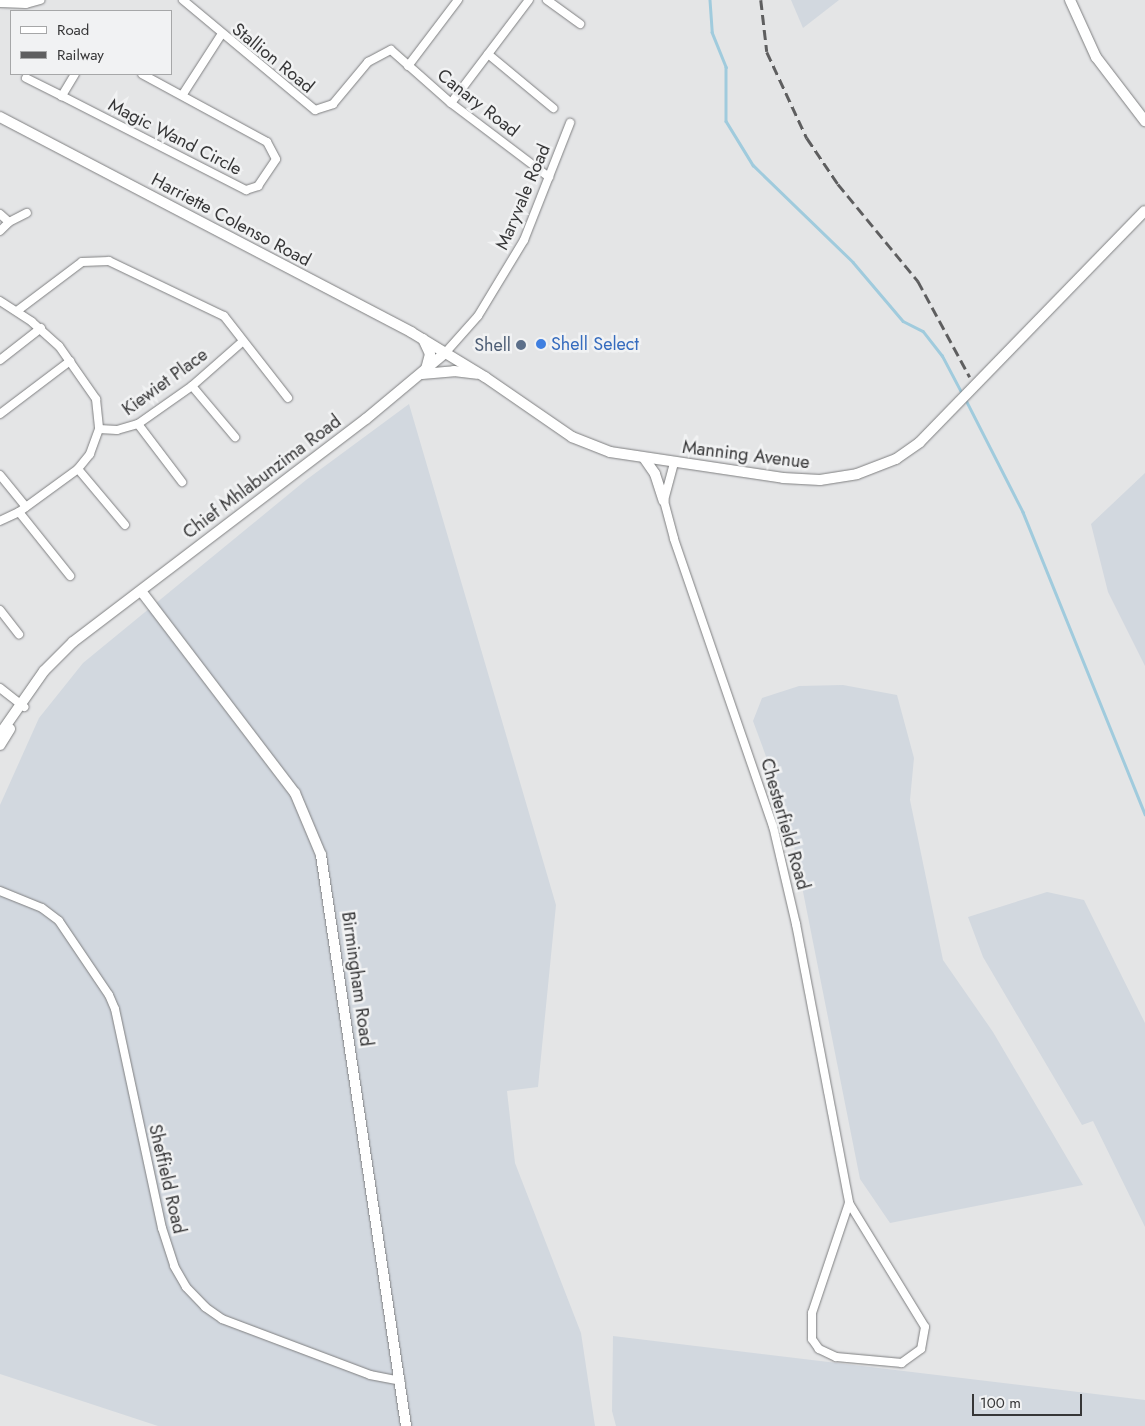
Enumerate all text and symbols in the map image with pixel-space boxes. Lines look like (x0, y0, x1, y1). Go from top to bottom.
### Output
legend (10, 10, 172, 75)
street label: Stallion Road (228, 18, 318, 98)
text: Road (57, 19, 89, 41)
text: Railway (57, 44, 104, 66)
street label: Canary Road (433, 64, 523, 142)
street label: Magic Wand Circle (105, 94, 245, 180)
street label: Maryvale Road (491, 141, 555, 253)
street label: Harriette Colenso Road (148, 169, 314, 271)
place label: Shell Select (551, 333, 639, 355)
place label: Shell (474, 334, 511, 356)
marker: Shell Select (535, 338, 547, 350)
marker: Shell (515, 339, 527, 351)
street label: Kiewiet Place (118, 344, 212, 420)
street label: Chief Mhlabunzima Road (179, 411, 345, 543)
street label: Manning Avenue (681, 436, 811, 474)
street label: Chesterfield Road (756, 756, 814, 892)
street label: Birmingham Road (337, 910, 377, 1048)
street label: Sheffield Road (144, 1122, 190, 1236)
scale bar (975, 1384, 1085, 1416)
text: 100 m (980, 1392, 1021, 1414)

